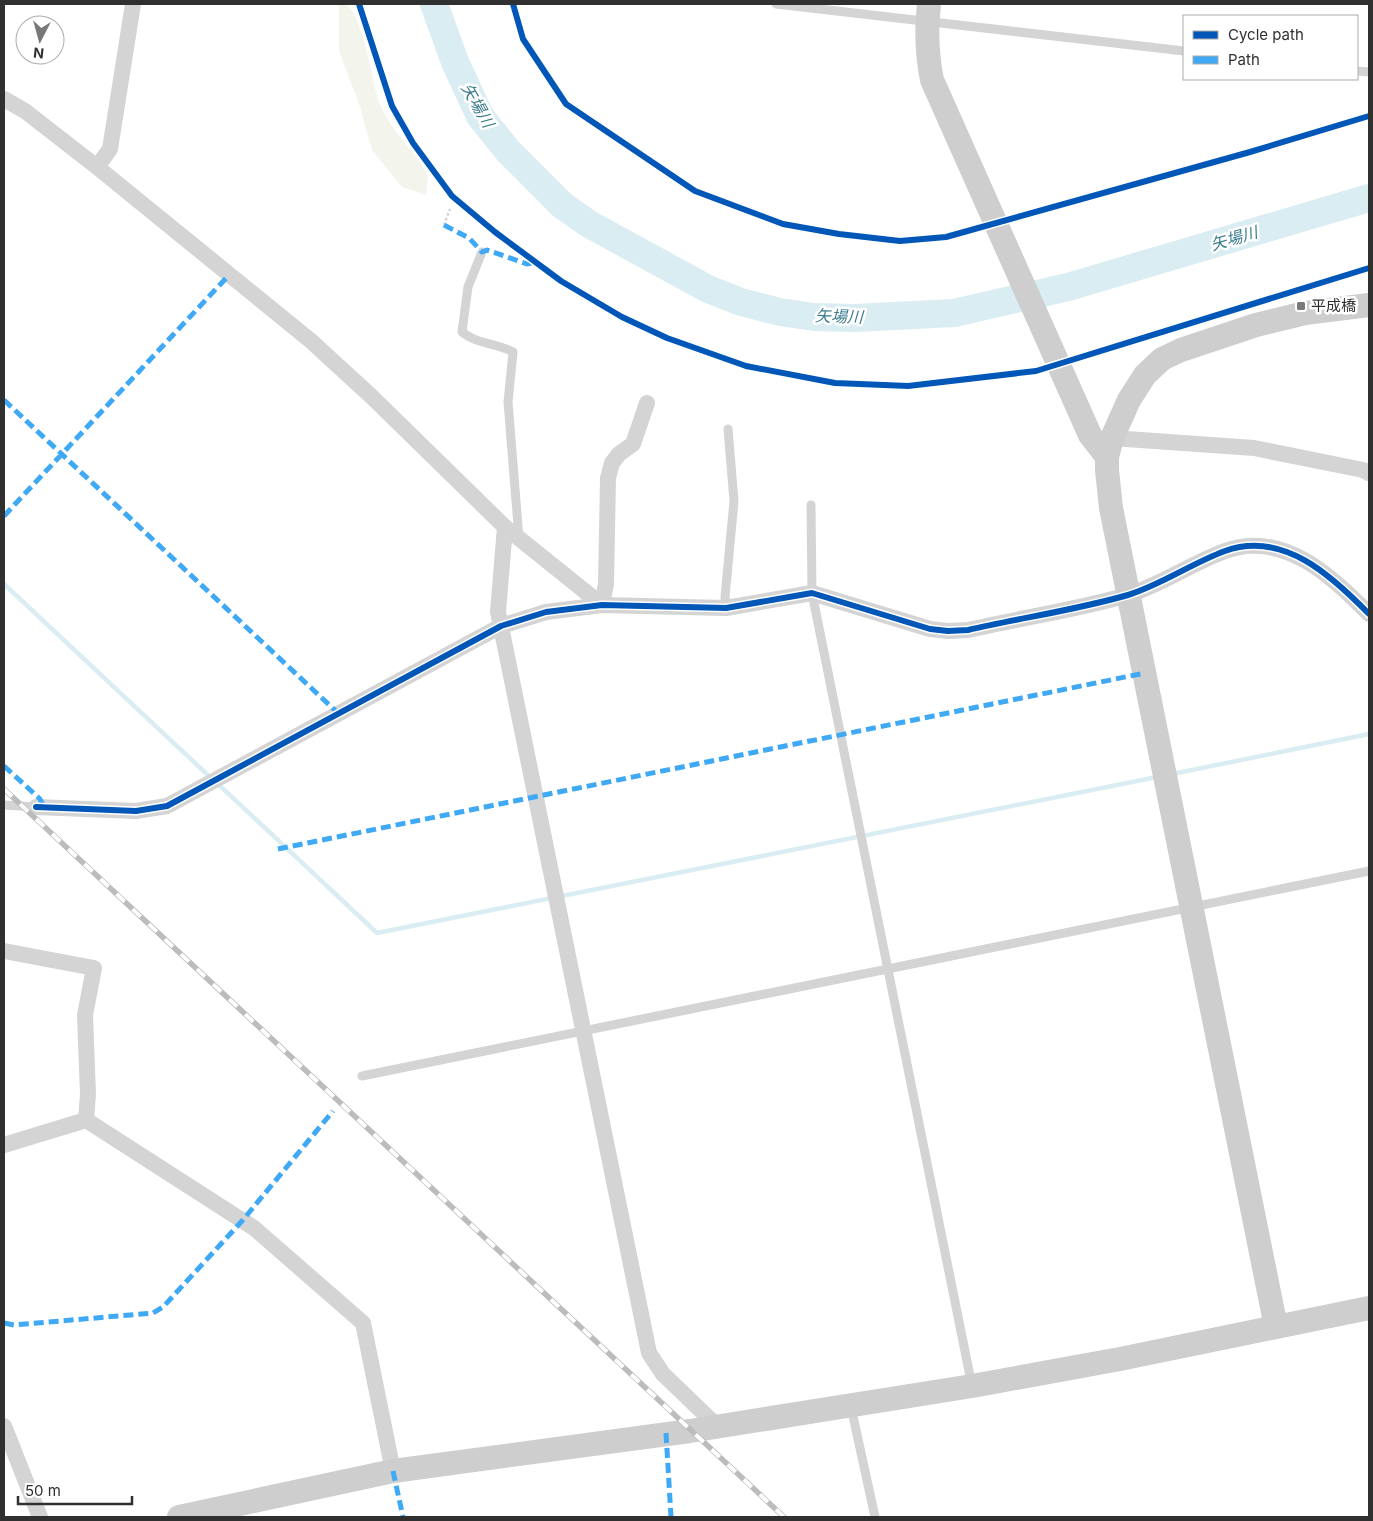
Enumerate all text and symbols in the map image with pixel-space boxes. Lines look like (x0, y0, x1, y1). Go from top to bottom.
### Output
north arrow (15, 15, 65, 65)
legend (1183, 15, 1358, 80)
text: Cycle path (1228, 25, 1304, 44)
text: N (32, 44, 45, 62)
text: Path (1228, 50, 1260, 69)
water label: 矢場川 (457, 79, 500, 133)
water label: 矢場川 (1208, 221, 1262, 254)
place label: 平成橋 (1311, 296, 1356, 315)
marker: 平成橋 (1295, 300, 1307, 312)
water label: 矢場川 (815, 305, 865, 327)
scale bar (18, 1474, 131, 1506)
text: 50 m (25, 1481, 61, 1500)

